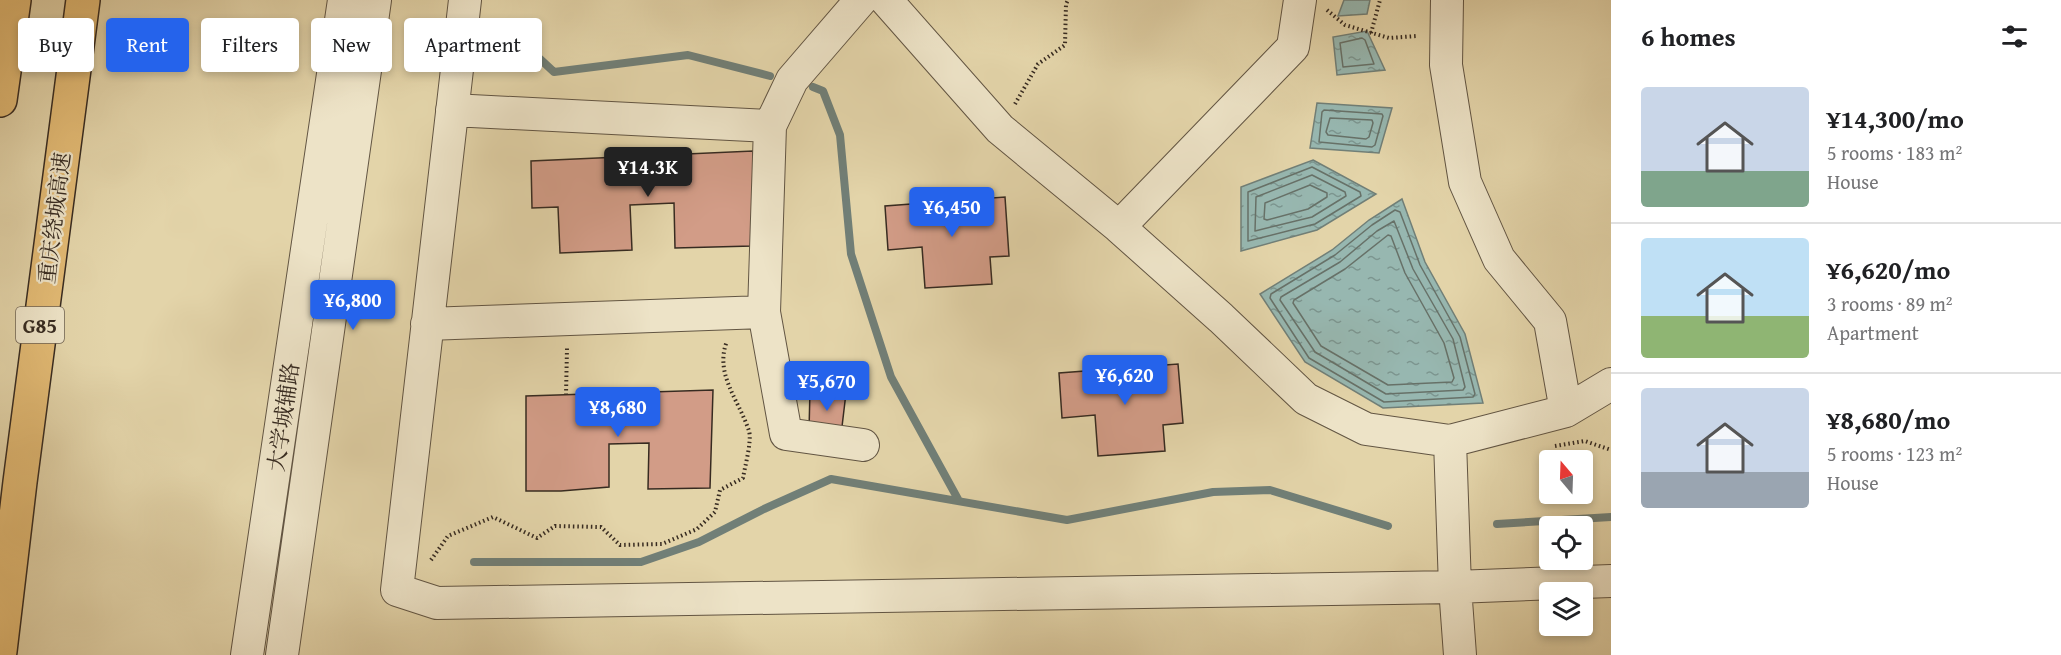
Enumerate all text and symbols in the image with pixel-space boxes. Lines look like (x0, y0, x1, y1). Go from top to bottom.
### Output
text: 6 homes (1641, 17, 1736, 56)
chip: Buy (18, 18, 94, 72)
chip: Rent (106, 18, 189, 72)
chip: Filters (201, 18, 299, 72)
chip: New (311, 18, 392, 72)
chip: Apartment (404, 18, 542, 72)
icon: filters (1998, 20, 2031, 53)
text: ¥14,300/mo (1827, 99, 1964, 138)
icon: home (1689, 111, 1761, 183)
text: 5 rooms · 183 m² (1827, 138, 1962, 167)
pin: ¥14.3K (599, 147, 697, 198)
street label: 重庆绕城高速 (30, 151, 78, 285)
text: ¥14.3K (618, 152, 678, 181)
text: House (1827, 167, 1879, 196)
pin: ¥6,450 (903, 187, 1001, 238)
text: ¥6,450 (923, 192, 981, 221)
text: ¥6,620/mo (1827, 250, 1950, 289)
icon: home (1689, 262, 1761, 334)
pin: ¥6,800 (304, 280, 402, 331)
text: ¥6,800 (324, 285, 382, 314)
text: 3 rooms · 89 m² (1827, 289, 1953, 318)
road number: G85 (16, 307, 64, 343)
text: Apartment (1827, 318, 1919, 347)
pin: ¥6,620 (1076, 355, 1174, 406)
street label: 大学城辅路 (260, 360, 306, 474)
text: ¥6,620 (1096, 360, 1154, 389)
pin: ¥5,670 (778, 361, 876, 412)
text: ¥5,670 (798, 366, 856, 395)
pin: ¥8,680 (569, 387, 667, 438)
text: ¥8,680 (589, 392, 647, 421)
text: ¥8,680/mo (1827, 400, 1950, 439)
icon: home (1689, 412, 1761, 484)
text: 5 rooms · 123 m² (1827, 439, 1962, 468)
north arrow (1539, 450, 1593, 504)
map controls (1539, 450, 1593, 636)
text: House (1827, 468, 1879, 497)
button: locate (1539, 516, 1593, 570)
button: layers (1539, 582, 1593, 636)

